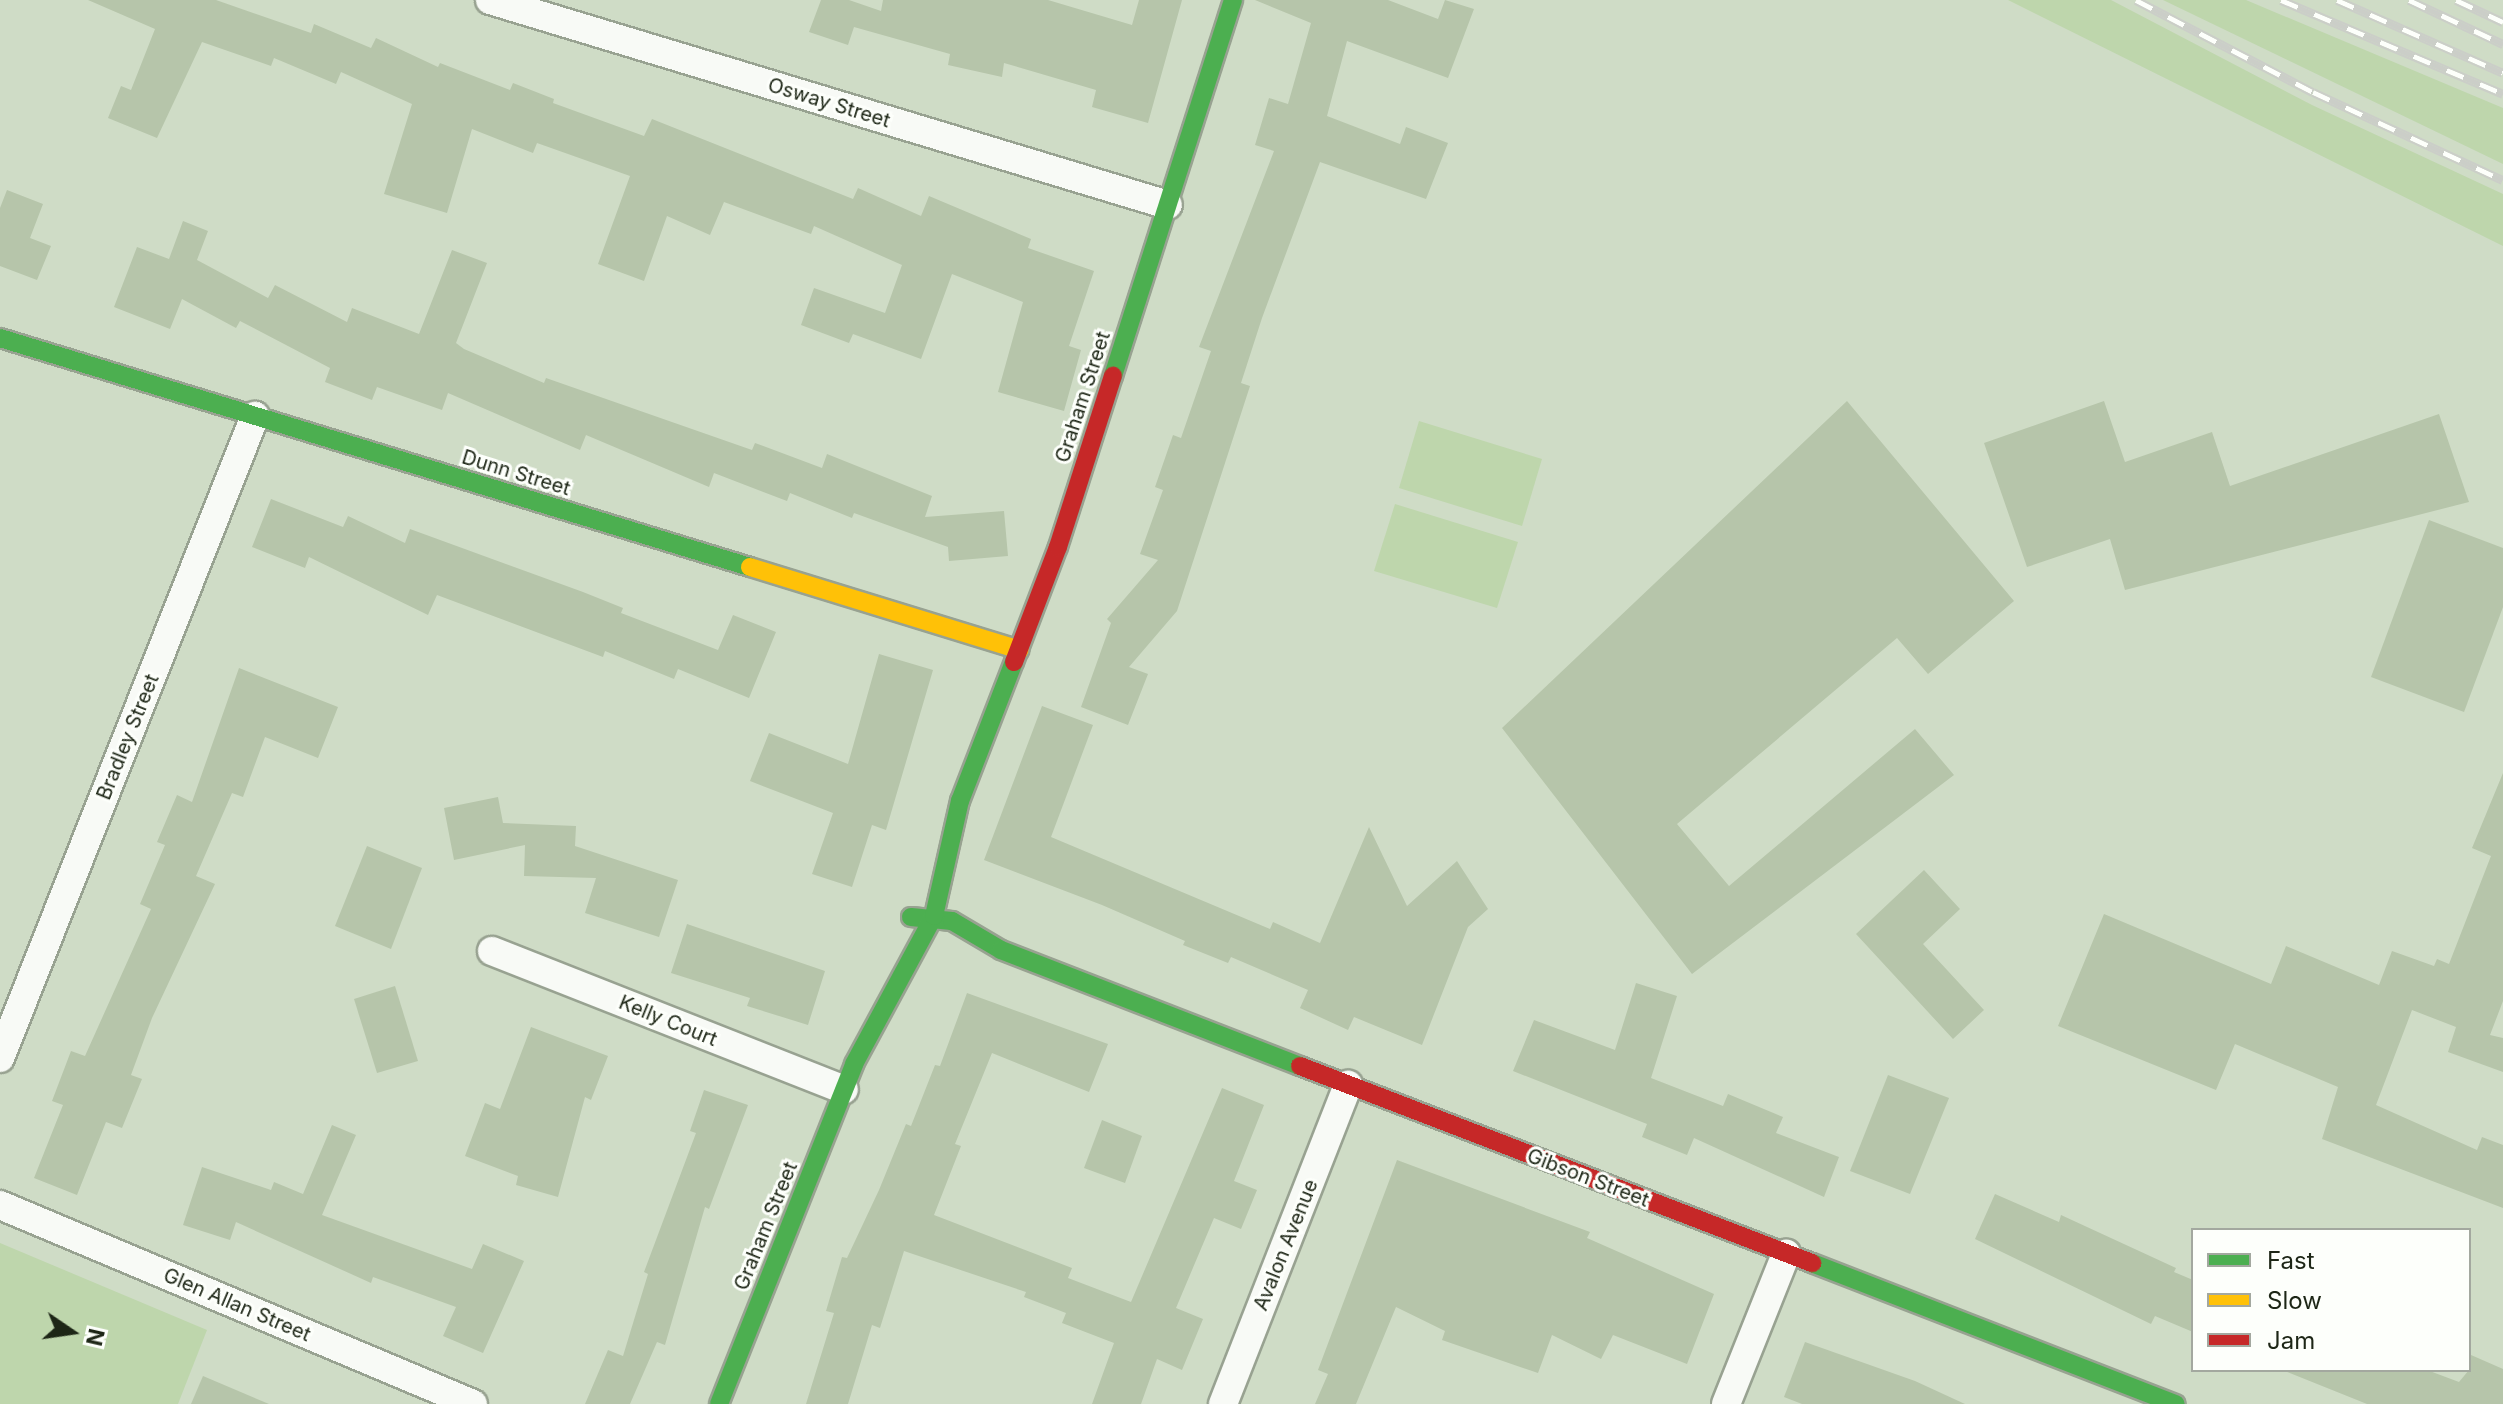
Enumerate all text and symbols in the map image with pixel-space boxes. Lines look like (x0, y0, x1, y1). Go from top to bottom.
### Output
street label: Osway Street (765, 73, 893, 133)
street label: Graham Street (1051, 328, 1115, 466)
street label: Dunn Street (459, 445, 573, 501)
street label: Bradley Street (92, 671, 164, 803)
street label: Kelly Court (615, 990, 721, 1052)
street label: Gibson Street (1524, 1144, 1652, 1212)
street label: Graham Street (729, 1158, 803, 1294)
street label: Avalon Avenue (1249, 1176, 1323, 1314)
legend (2191, 1228, 2471, 1372)
text: Fast (2267, 1246, 2315, 1275)
street label: Glen Allan Street (160, 1263, 314, 1347)
text: Slow (2267, 1286, 2322, 1315)
north arrow (32, 1292, 112, 1372)
text: N (81, 1326, 110, 1348)
text: Jam (2267, 1326, 2315, 1355)

